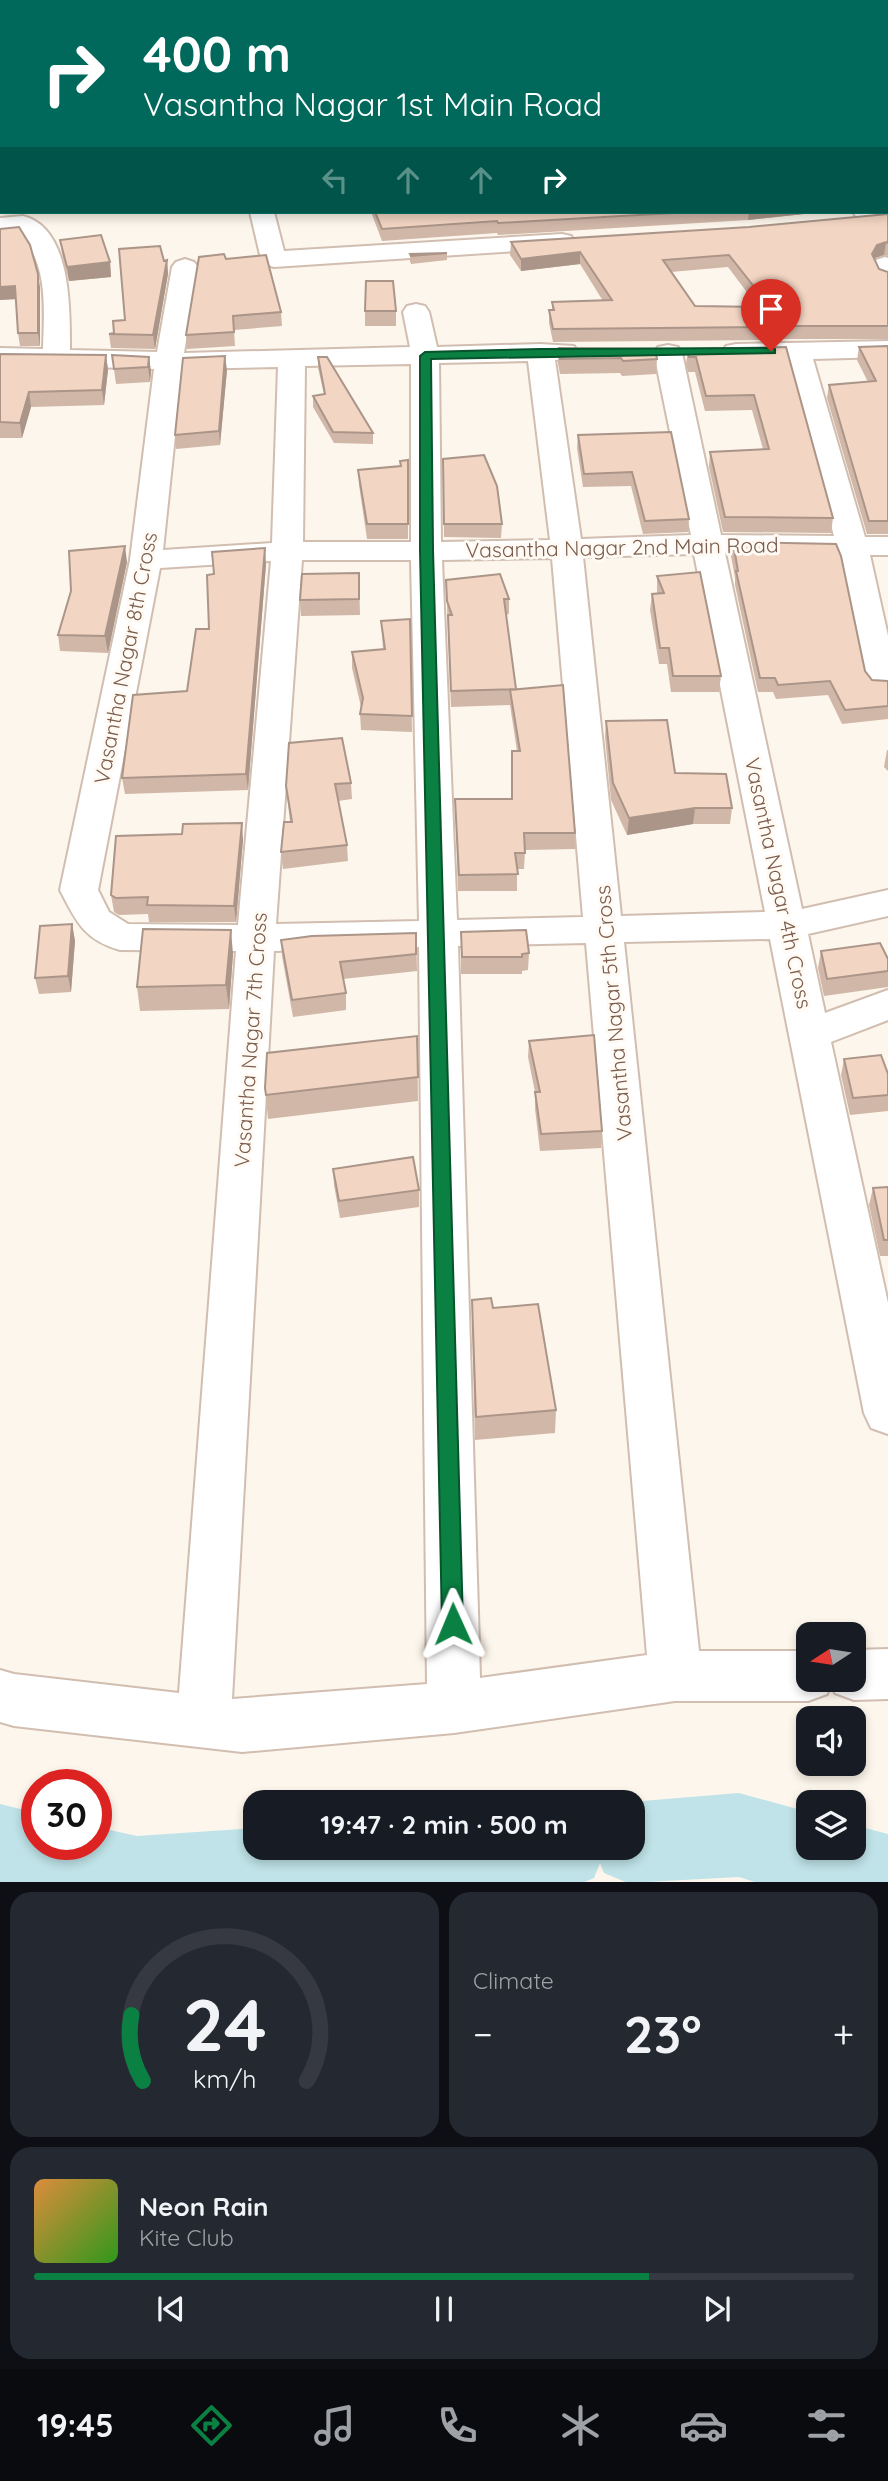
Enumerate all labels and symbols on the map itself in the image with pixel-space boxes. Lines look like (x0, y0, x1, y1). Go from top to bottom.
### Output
pin (741, 279, 801, 351)
street label: Vasantha Nagar 8th Cross (88, 530, 162, 786)
street label: Vasantha Nagar 2nd Main Road (465, 531, 779, 563)
street label: Vasantha Nagar 4th Cross (740, 755, 818, 1011)
street label: Vasantha Nagar 5th Cross (589, 884, 637, 1142)
street label: Vasantha Nagar 7th Cross (228, 912, 272, 1168)
position arrow (416, 1587, 490, 1661)
north arrow (796, 1622, 866, 1692)
speed limit sign: 30 (21, 1769, 112, 1860)

